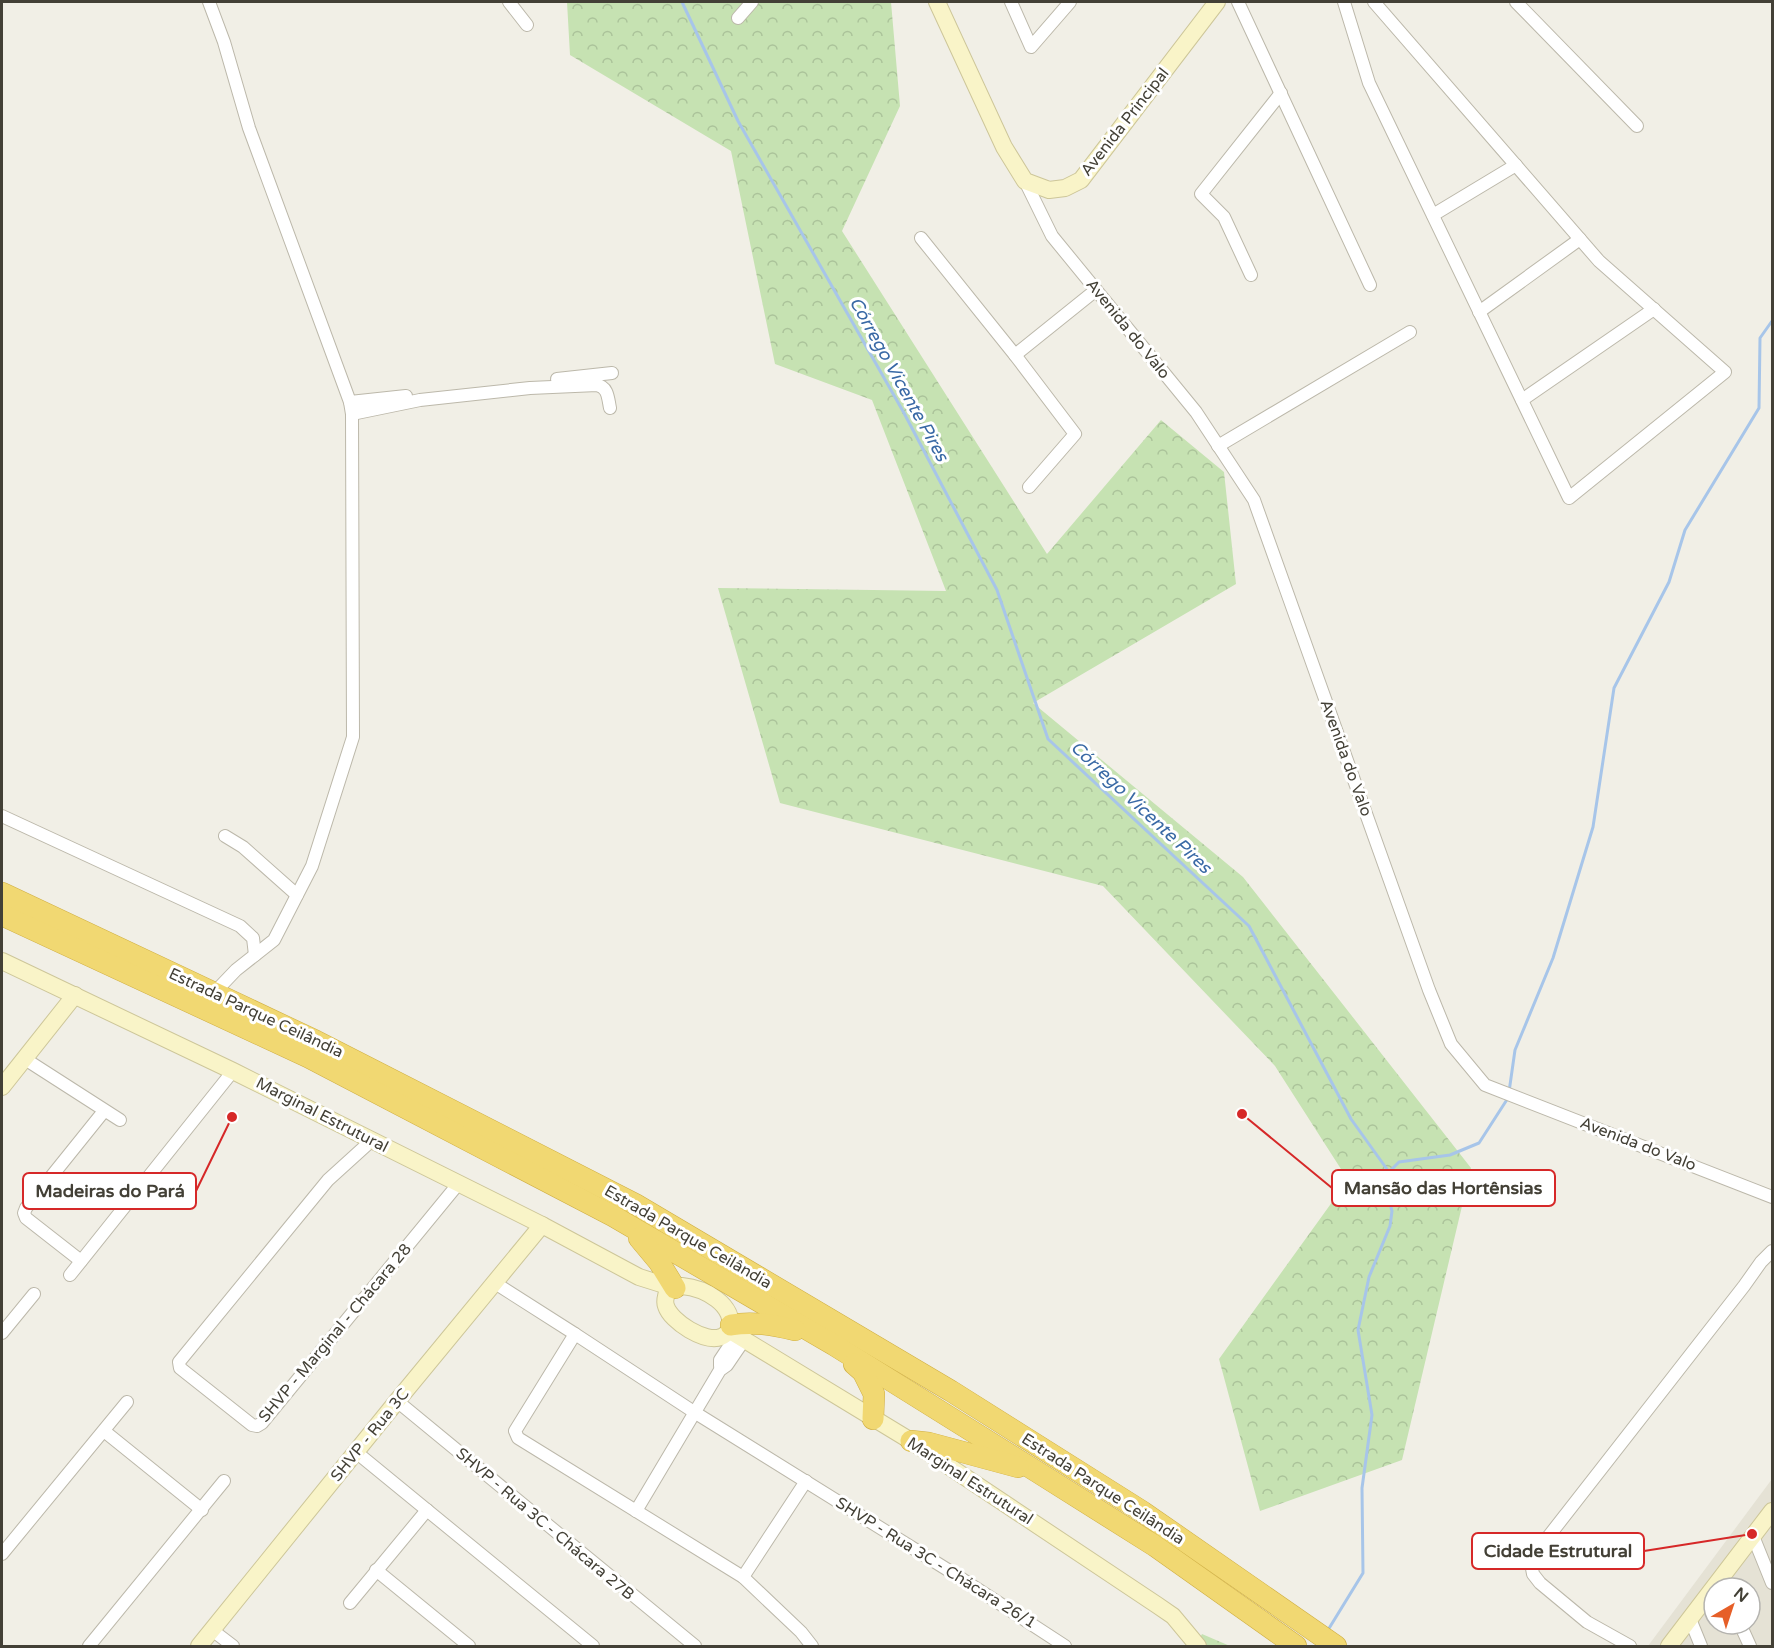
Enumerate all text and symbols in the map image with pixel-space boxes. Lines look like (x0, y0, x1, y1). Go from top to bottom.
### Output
street label: Avenida Principal (1077, 64, 1173, 180)
street label: Avenida do Valo (1082, 275, 1174, 383)
water label: Córrego Vicente Pires (845, 293, 954, 466)
street label: Avenida do Valo (1316, 697, 1376, 819)
water label: Córrego Vicente Pires (1066, 736, 1217, 879)
street label: Estrada Parque Ceilândia (166, 964, 346, 1062)
street label: Marginal Estrutural (252, 1073, 392, 1157)
street label: Avenida do Valo (1577, 1113, 1699, 1175)
callout: Mansão das Hortênsias (1332, 1170, 1555, 1206)
callout: Madeiras do Pará (23, 1173, 196, 1209)
text: Mansão das Hortênsias (1344, 1177, 1543, 1199)
text: Madeiras do Pará (35, 1180, 185, 1202)
street label: Estrada Parque Ceilândia (601, 1181, 775, 1293)
street label: SHVP - Marginal - Chácara 28 (254, 1239, 416, 1427)
street label: SHVP - Rua 3C (326, 1384, 414, 1486)
street label: Estrada Parque Ceilândia (1018, 1429, 1188, 1549)
street label: Marginal Estrutural (903, 1433, 1037, 1529)
street label: SHVP - Rua 3C - Chácara 27B (452, 1443, 638, 1605)
street label: SHVP - Rua 3C - Chácara 26/1 (832, 1493, 1040, 1633)
callout: Cidade Estrutural (1472, 1533, 1644, 1569)
text: Cidade Estrutural (1484, 1540, 1632, 1562)
north arrow (1702, 1576, 1762, 1636)
text: N (1730, 1583, 1752, 1607)

